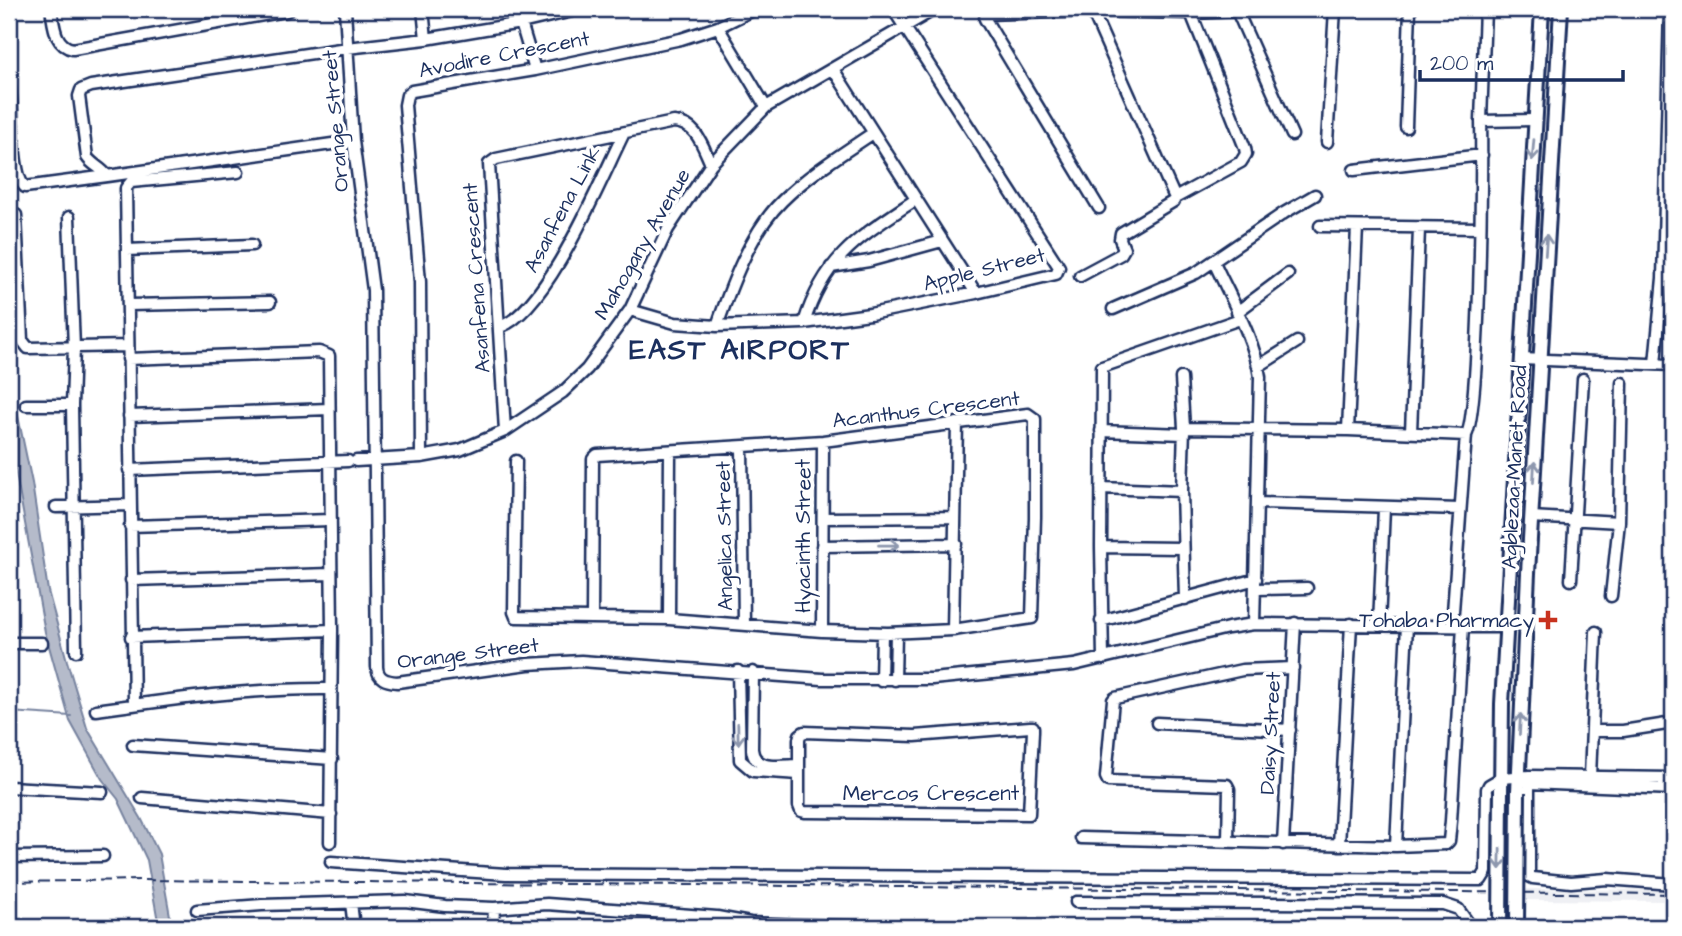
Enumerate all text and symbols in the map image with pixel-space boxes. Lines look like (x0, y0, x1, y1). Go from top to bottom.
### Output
street label: Avodire Crescent (416, 24, 592, 85)
scale bar (1420, 38, 1622, 82)
street label: Orange Street (315, 48, 358, 193)
text: 200 m (1430, 49, 1494, 78)
one-way arrow (1526, 138, 1539, 161)
street label: Asanfena Link (517, 141, 608, 278)
street label: Mahogany Avenue (587, 163, 699, 326)
street label: Asanfena Crescent (455, 181, 498, 374)
one-way arrow (1540, 234, 1553, 257)
street label: Apple Street (920, 240, 1049, 300)
district label: EAST AIRPORT (629, 331, 851, 370)
street label: Agblezaa-Manet Road (1495, 364, 1536, 570)
street label: Acanthus Crescent (831, 384, 1022, 435)
street label: Hyacinth Street (789, 459, 820, 613)
street label: Angelica Street (709, 460, 742, 611)
one-way arrow (1528, 461, 1541, 484)
one-way arrow (877, 538, 900, 552)
place label: Tohaba Pharmacy (1359, 606, 1534, 637)
marker: Tohaba Pharmacy (1540, 612, 1556, 628)
street label: Orange Street (396, 630, 541, 679)
street label: Daisy Street (1253, 670, 1290, 795)
one-way arrow (1514, 713, 1527, 735)
one-way arrow (731, 722, 745, 745)
street label: Mercos Crescent (843, 779, 1020, 808)
one-way arrow (1493, 848, 1507, 871)

